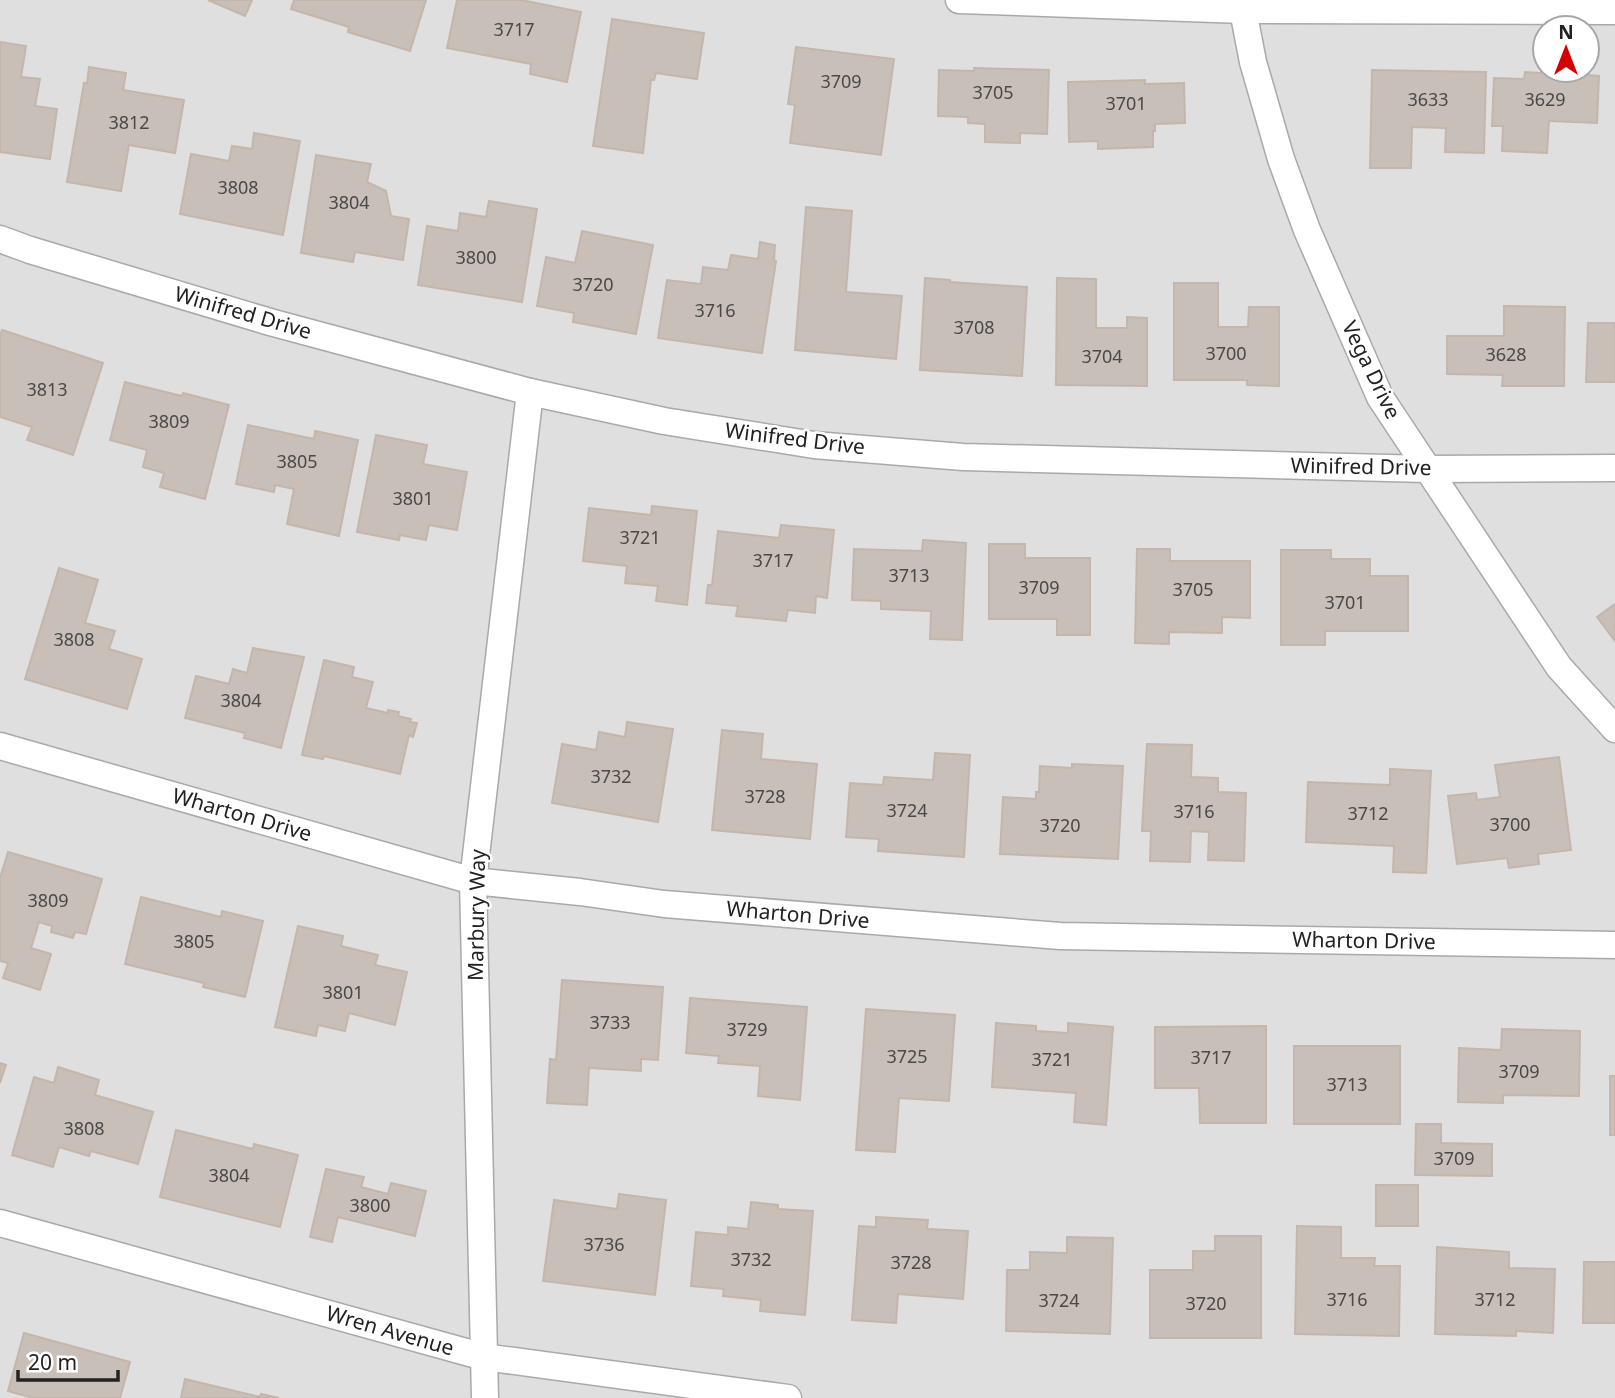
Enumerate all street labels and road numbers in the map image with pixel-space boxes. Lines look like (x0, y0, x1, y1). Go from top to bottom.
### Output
street label: Winifred Drive (172, 279, 315, 345)
street label: Vega Drive (1336, 316, 1408, 423)
street label: Winifred Drive (723, 416, 867, 460)
street label: Winifred Drive (1290, 451, 1432, 481)
street label: Wharton Drive (169, 781, 315, 847)
street label: Marbury Way (461, 849, 491, 981)
street label: Wharton Drive (725, 894, 871, 934)
street label: Wharton Drive (1292, 925, 1436, 955)
street label: Wren Avenue (323, 1298, 457, 1362)

